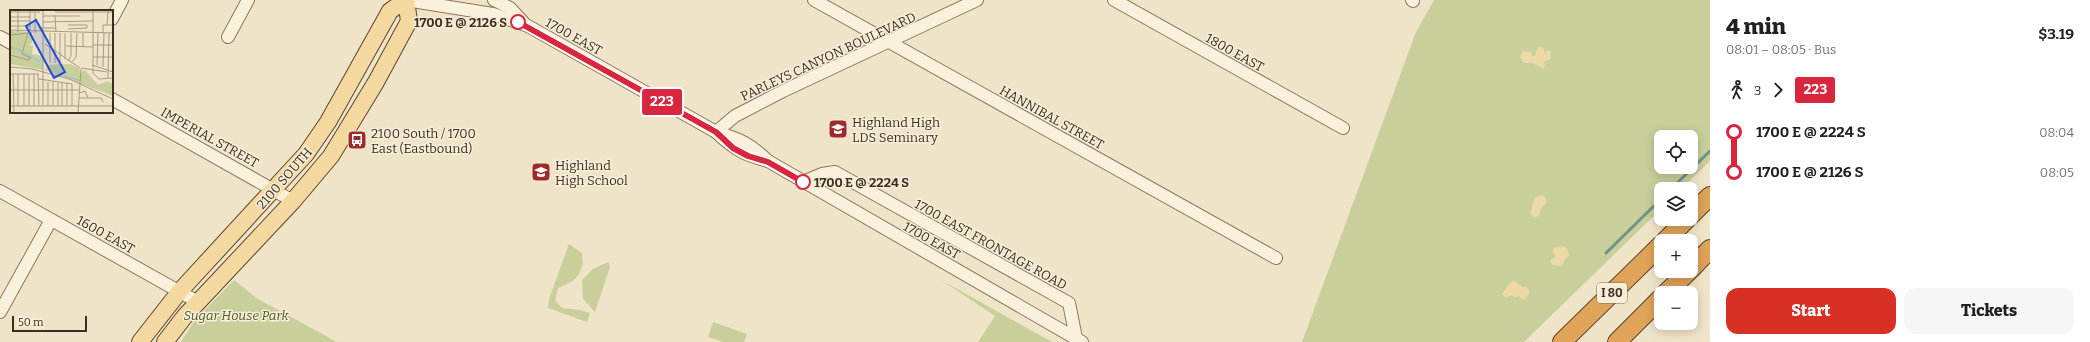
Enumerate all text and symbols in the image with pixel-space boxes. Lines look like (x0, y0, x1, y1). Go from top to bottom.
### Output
street label: PARLEYS CANYON BOULEVARD (738, 9, 918, 104)
inset map (10, 10, 113, 113)
text: 4 min (1726, 13, 1786, 40)
marker: 1700 E @ 2126 S (510, 14, 526, 30)
place label: 1700 E @ 2126 S (414, 15, 507, 30)
street label: 1700 EAST (543, 15, 605, 58)
text: $3.19 (2038, 25, 2074, 43)
street label: 1800 EAST (1203, 30, 1267, 75)
text: 08:01 – 08:05 · Bus (1726, 42, 1836, 57)
icon: walk (1726, 79, 1748, 101)
icon: forward (1767, 79, 1789, 101)
text: 223 (1803, 81, 1827, 98)
street label: HANNIBAL STREET (997, 83, 1107, 153)
text: 3 (1754, 83, 1761, 98)
line badge: 223 (639, 89, 685, 115)
text: 223 (650, 93, 674, 110)
street label: IMPERIAL STREET (158, 104, 262, 171)
place label: Highland High LDS Seminary (852, 115, 940, 145)
school or university icon: Highland High LDS Seminary (827, 118, 849, 140)
text: 1700 E @ 2224 S (1756, 123, 1866, 141)
text: 08:04 (2039, 125, 2074, 140)
place label: 2100 South / 1700 East (Eastbound) (371, 126, 476, 156)
bus stop icon: 2100 South / 1700 East (Eastbound) (346, 129, 368, 151)
map controls (1654, 130, 1698, 330)
button: locate (1654, 130, 1698, 174)
street label: 2100 SOUTH (254, 145, 315, 212)
place label: Highland High School (555, 158, 628, 188)
school or university icon: Highland High School (530, 161, 552, 183)
text: 1700 E @ 2126 S (1756, 163, 1863, 181)
text: 08:05 (2040, 165, 2074, 180)
marker: 1700 E @ 2224 S (795, 174, 811, 190)
place label: 1700 E @ 2224 S (814, 175, 909, 190)
button: layers (1654, 182, 1698, 226)
street label: 1700 EAST FRONTAGE ROAD (912, 196, 1069, 293)
street label: 1600 EAST (74, 212, 138, 257)
street label: 1700 EAST (901, 219, 963, 262)
button: + (1654, 234, 1698, 278)
road number: I 80 (1597, 283, 1627, 303)
button: − (1654, 286, 1698, 330)
button: Start (1726, 288, 1896, 334)
button: Tickets (1904, 288, 2074, 334)
park label: Sugar House Park (183, 308, 290, 323)
scale bar (12, 314, 87, 333)
text: 50 m (18, 316, 44, 329)

